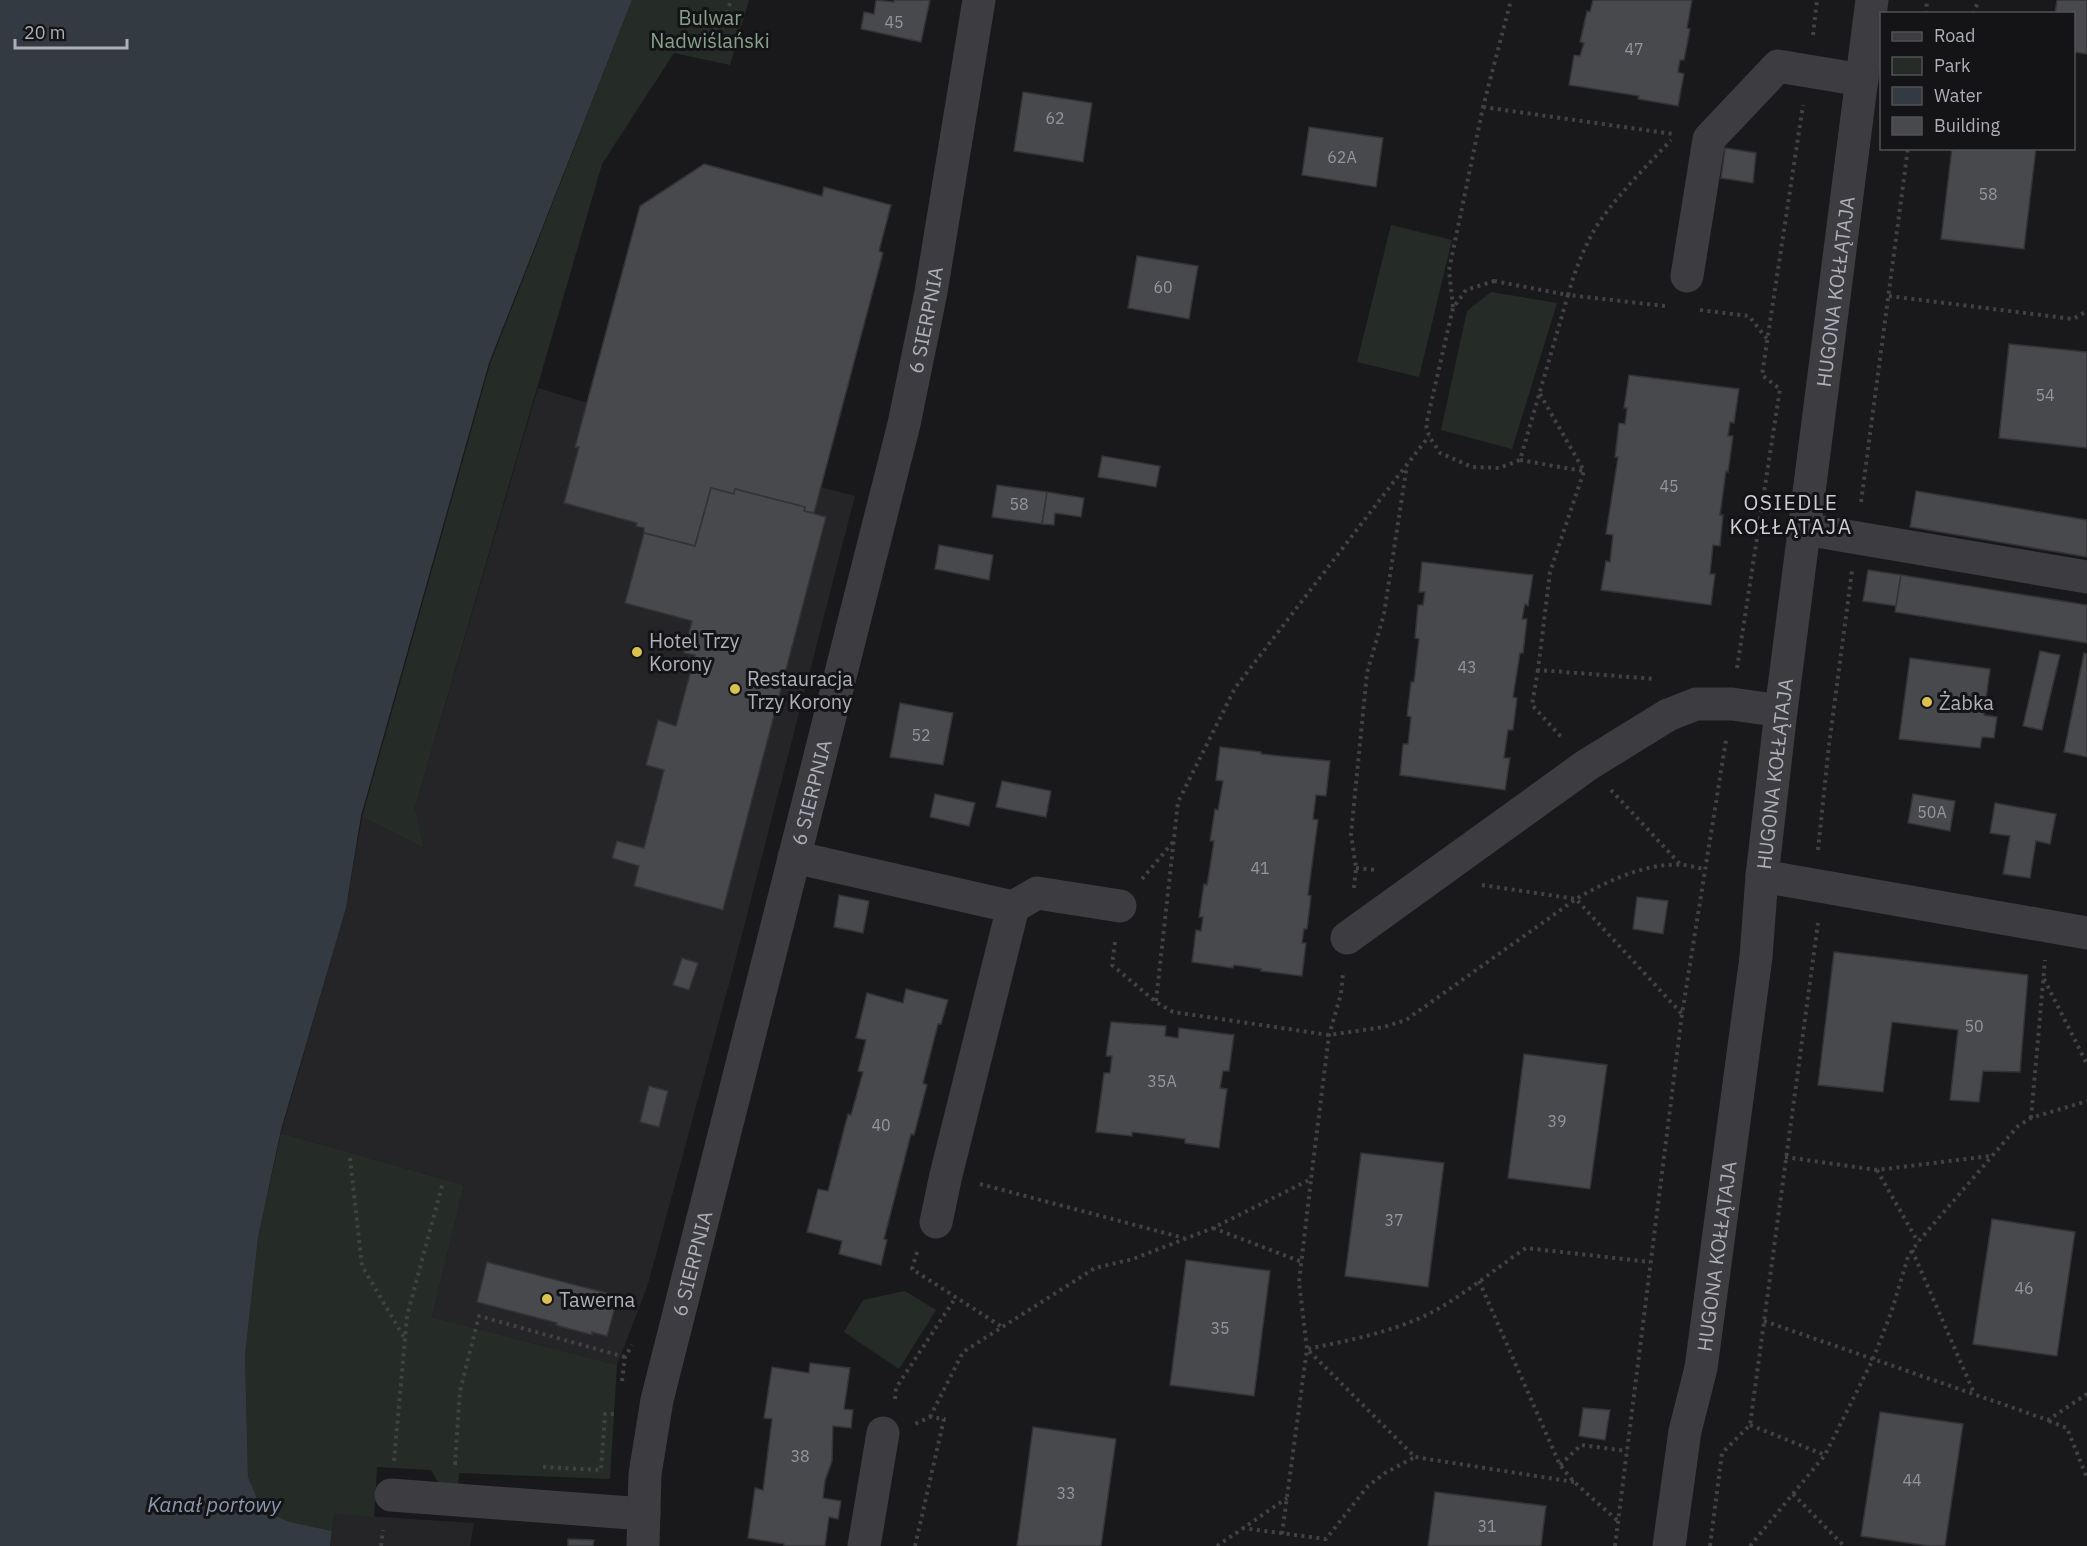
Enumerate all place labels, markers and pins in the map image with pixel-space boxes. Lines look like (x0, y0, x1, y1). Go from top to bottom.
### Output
place label: Hotel Trzy Korony (649, 627, 740, 677)
marker: Hotel Trzy Korony (630, 645, 644, 659)
place label: Restauracja Trzy Korony (747, 665, 853, 715)
marker: Restauracja Trzy Korony (728, 682, 742, 696)
place label: Żabka (1939, 689, 1994, 716)
marker: Żabka (1920, 695, 1934, 709)
place label: Tawerna (559, 1286, 636, 1313)
marker: Tawerna (540, 1292, 554, 1306)

